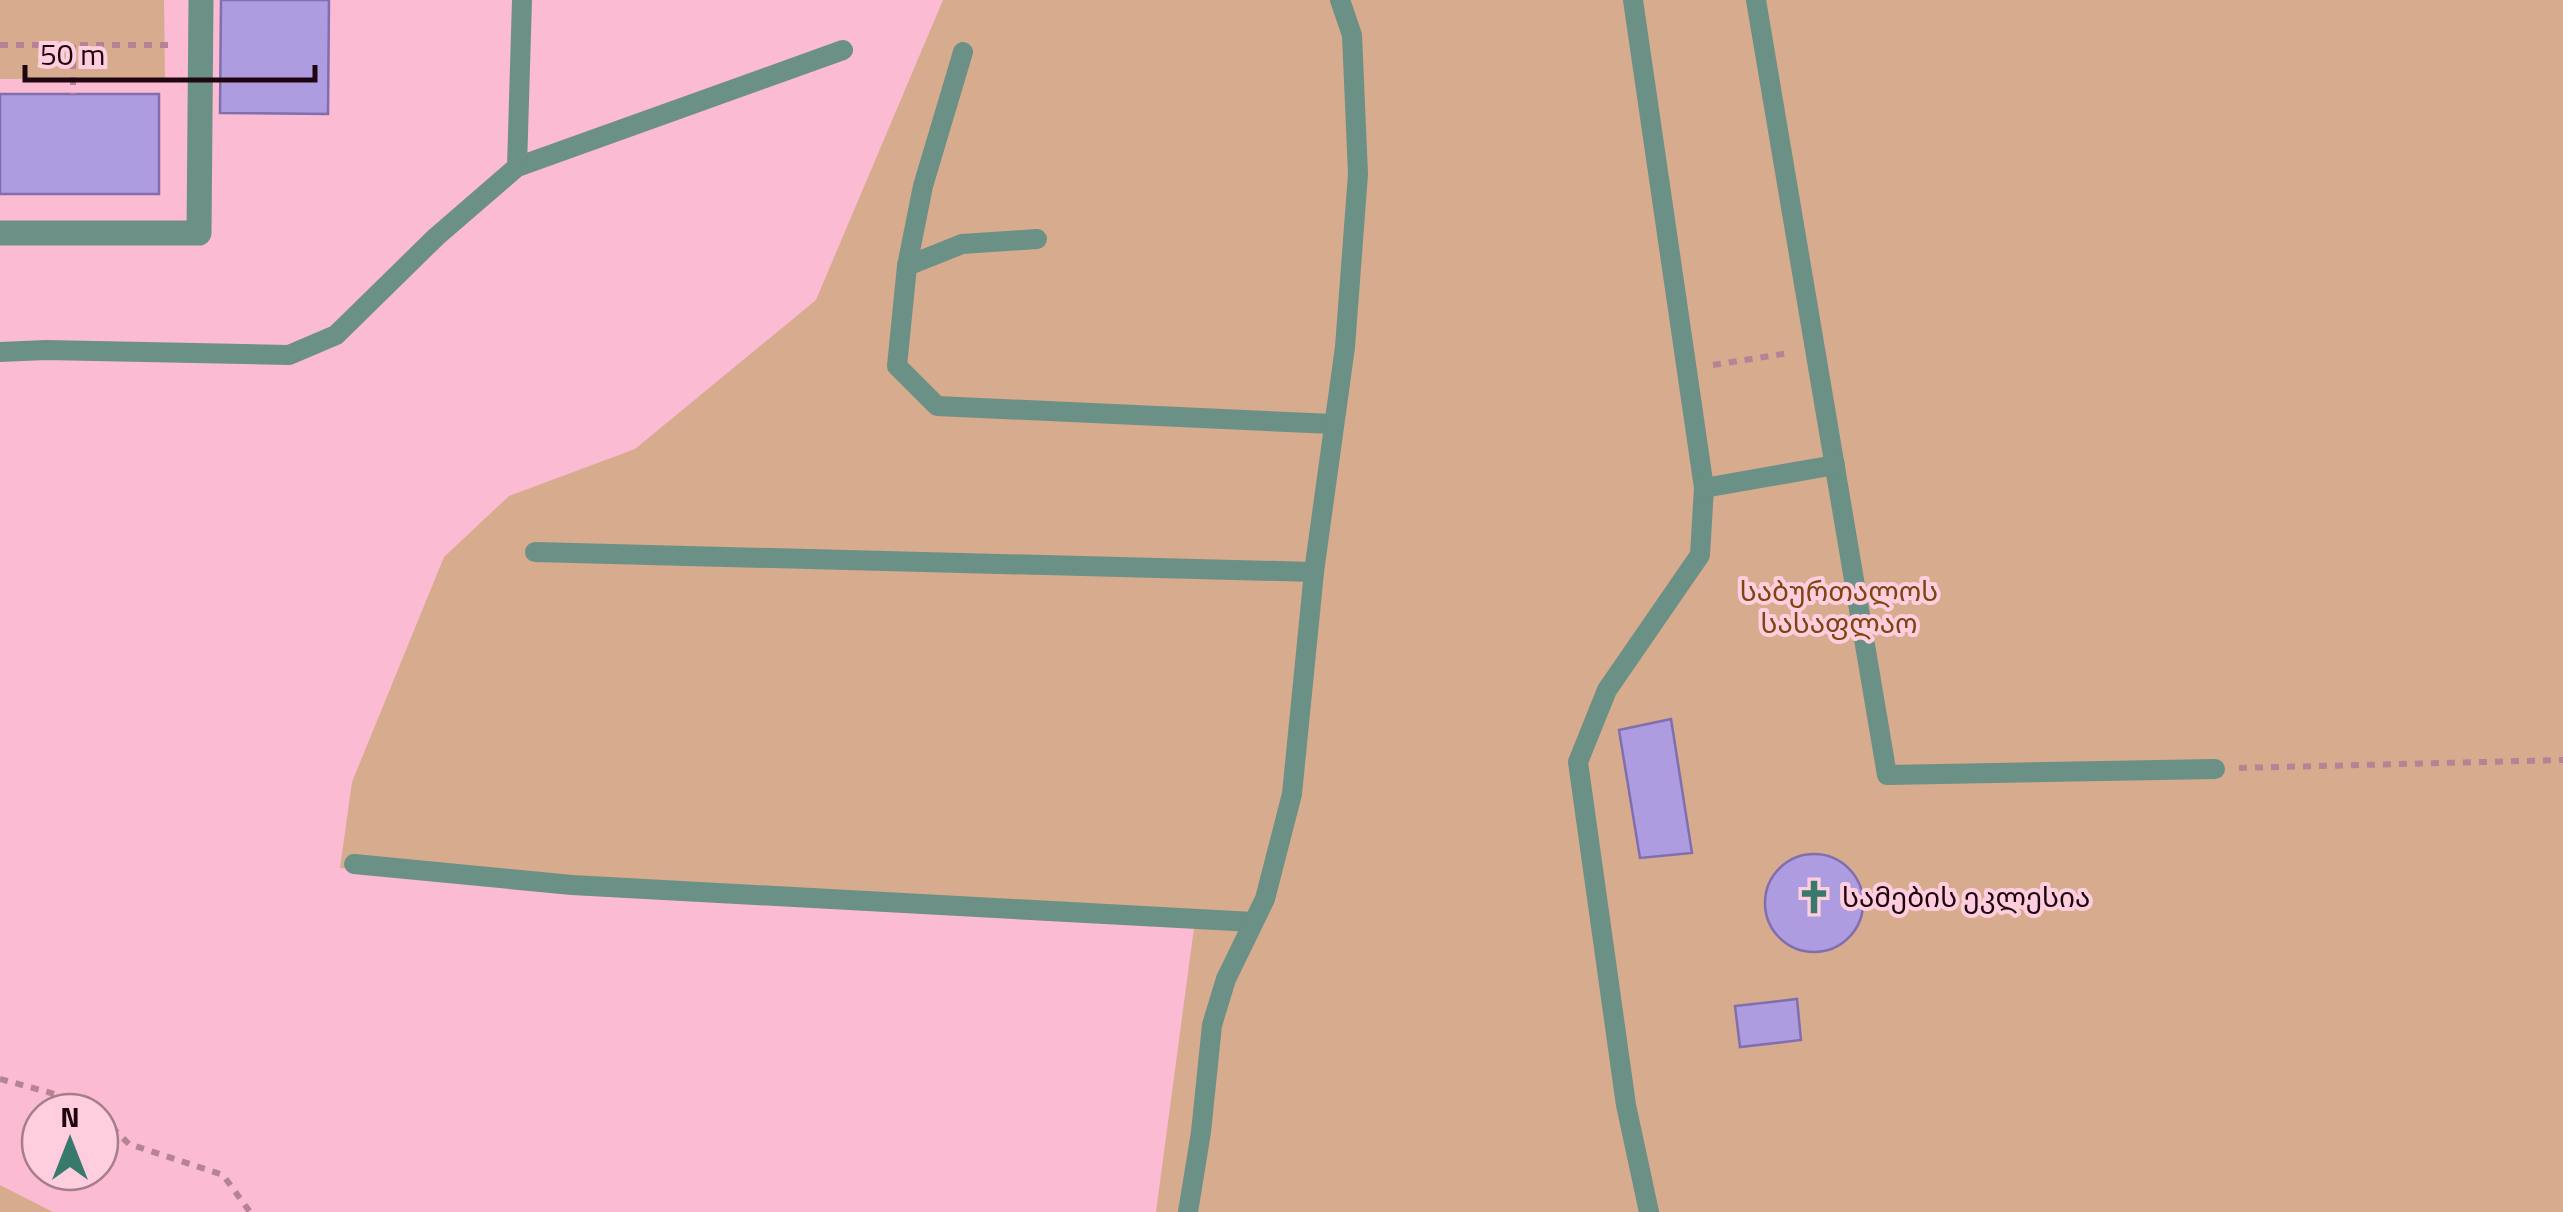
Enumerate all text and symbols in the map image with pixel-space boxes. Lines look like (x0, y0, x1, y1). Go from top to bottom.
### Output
scale bar (25, 20, 315, 82)
text: 50 m (40, 31, 105, 77)
park label: საბურთალოს სასაფლაო (1740, 569, 1938, 644)
place label: სამების ეკლესია (1842, 875, 2090, 918)
church icon: სამების ეკლესია (1795, 878, 1833, 916)
north arrow (20, 1092, 120, 1192)
text: N (60, 1095, 80, 1138)

